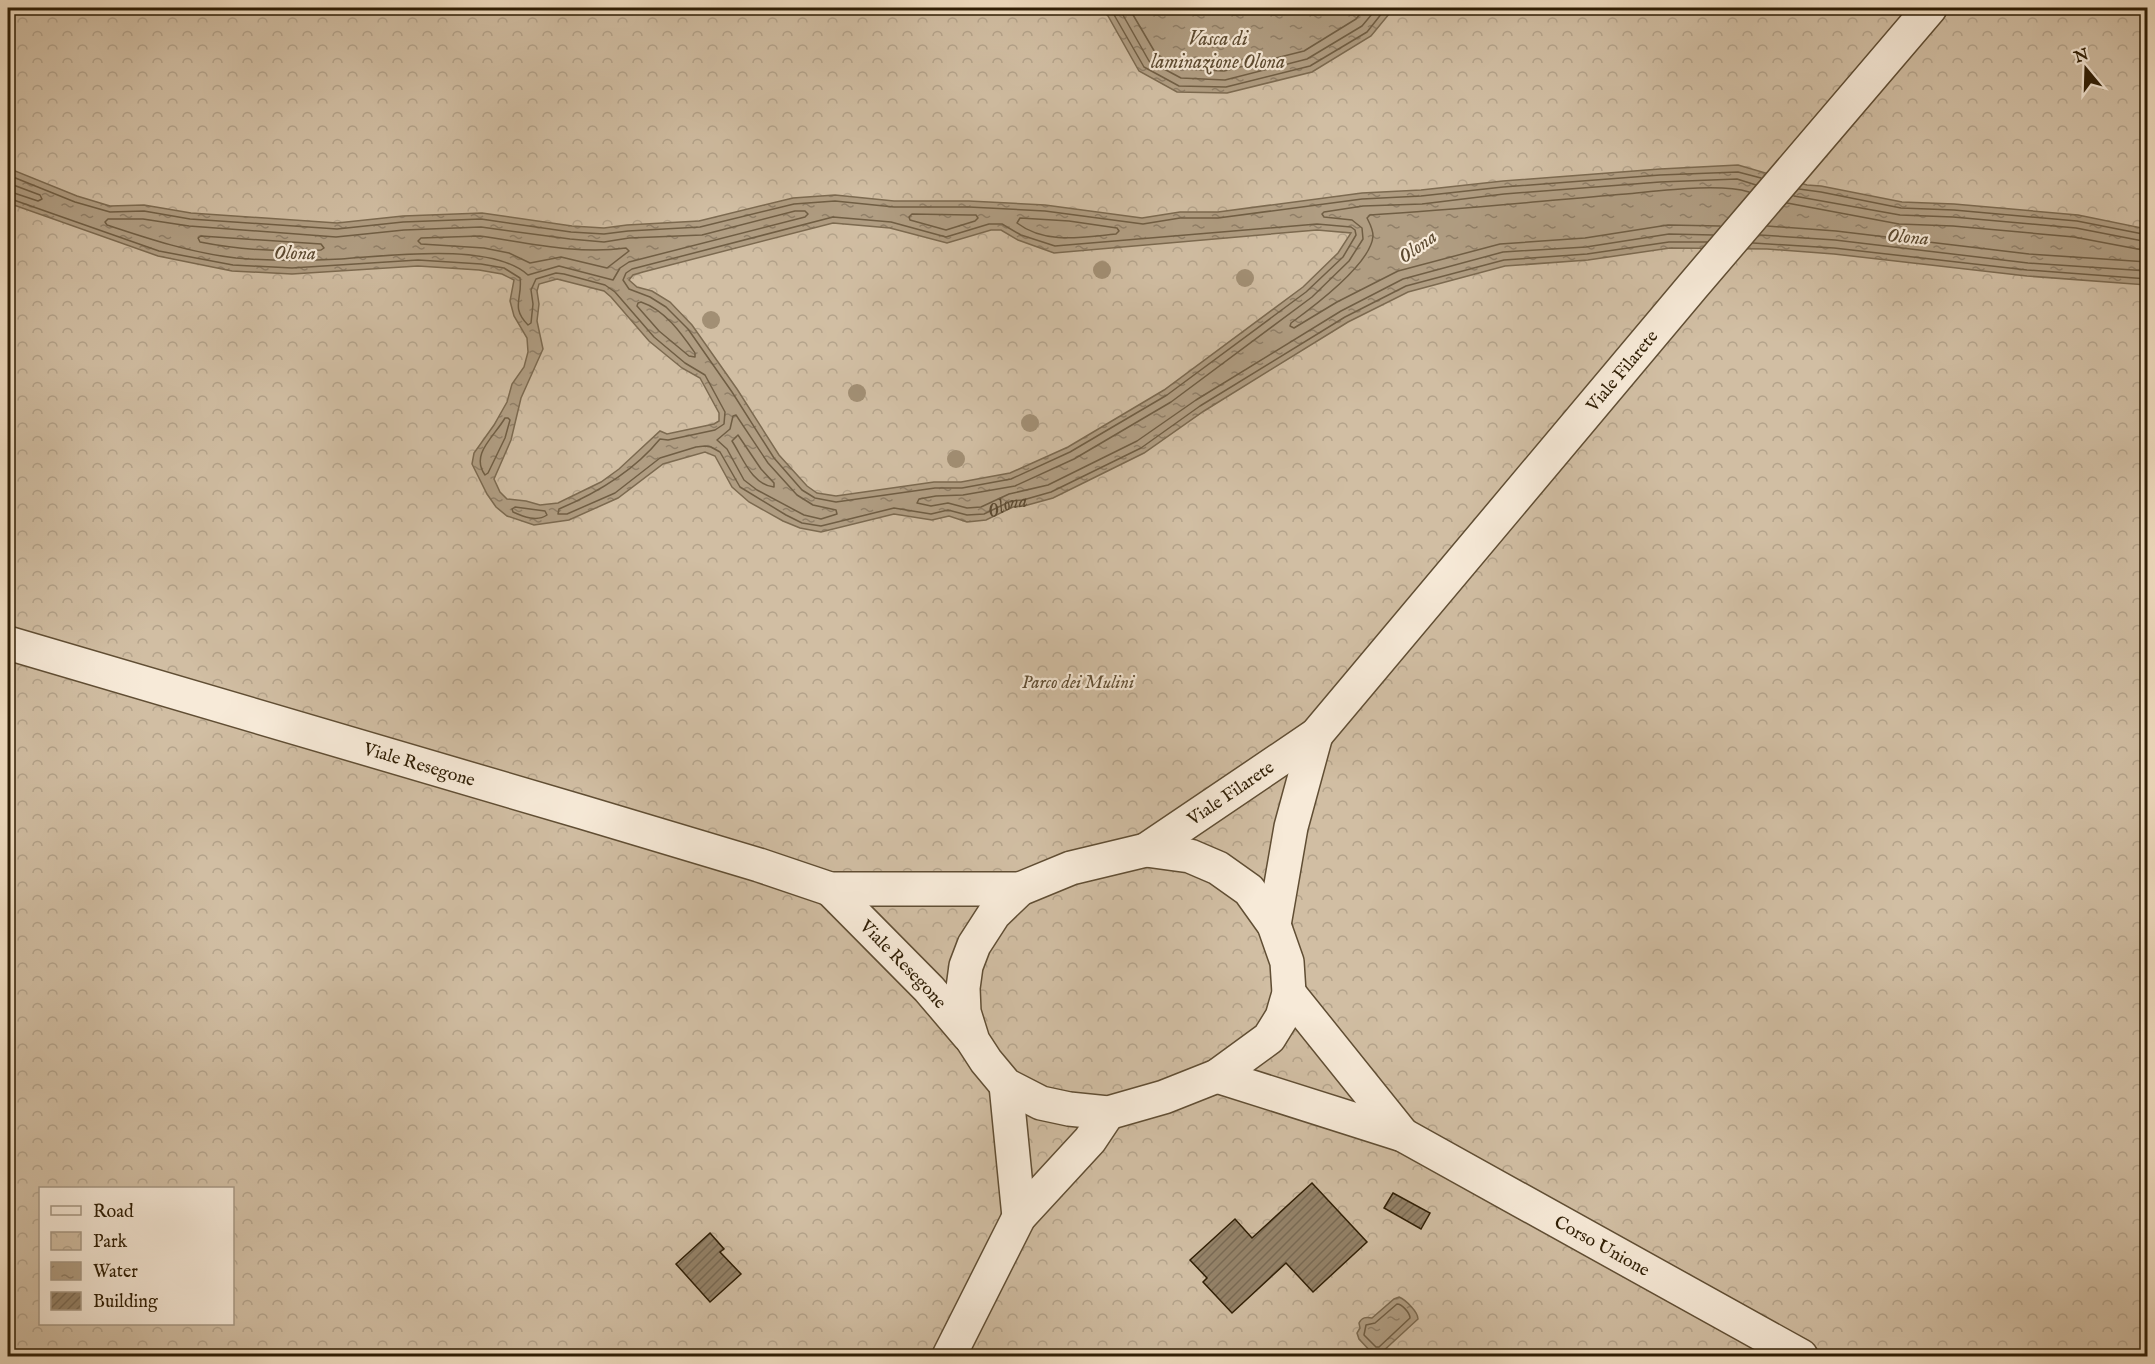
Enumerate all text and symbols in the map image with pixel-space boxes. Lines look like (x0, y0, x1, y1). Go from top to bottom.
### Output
water label: Vasca di laminazione Olona (1151, 27, 1285, 75)
north arrow (2056, 39, 2116, 99)
text: N (2071, 45, 2092, 69)
water label: Olona (1886, 223, 1930, 252)
water label: Olona (1394, 225, 1442, 270)
water label: Olona (274, 241, 316, 266)
street label: Viale Filarete (1581, 326, 1664, 418)
water label: Olona (983, 489, 1029, 525)
park label: Parco dei Mulini (1022, 672, 1136, 695)
street label: Viale Resegone (360, 738, 478, 793)
street label: Viale Filarete (1183, 757, 1279, 832)
street label: Viale Resegone (853, 915, 951, 1014)
legend (39, 1187, 234, 1325)
text: Road (93, 1201, 134, 1224)
street label: Corso Unione (1550, 1211, 1653, 1283)
text: Park (93, 1231, 128, 1254)
text: Water (93, 1261, 138, 1284)
text: Building (93, 1291, 158, 1314)

